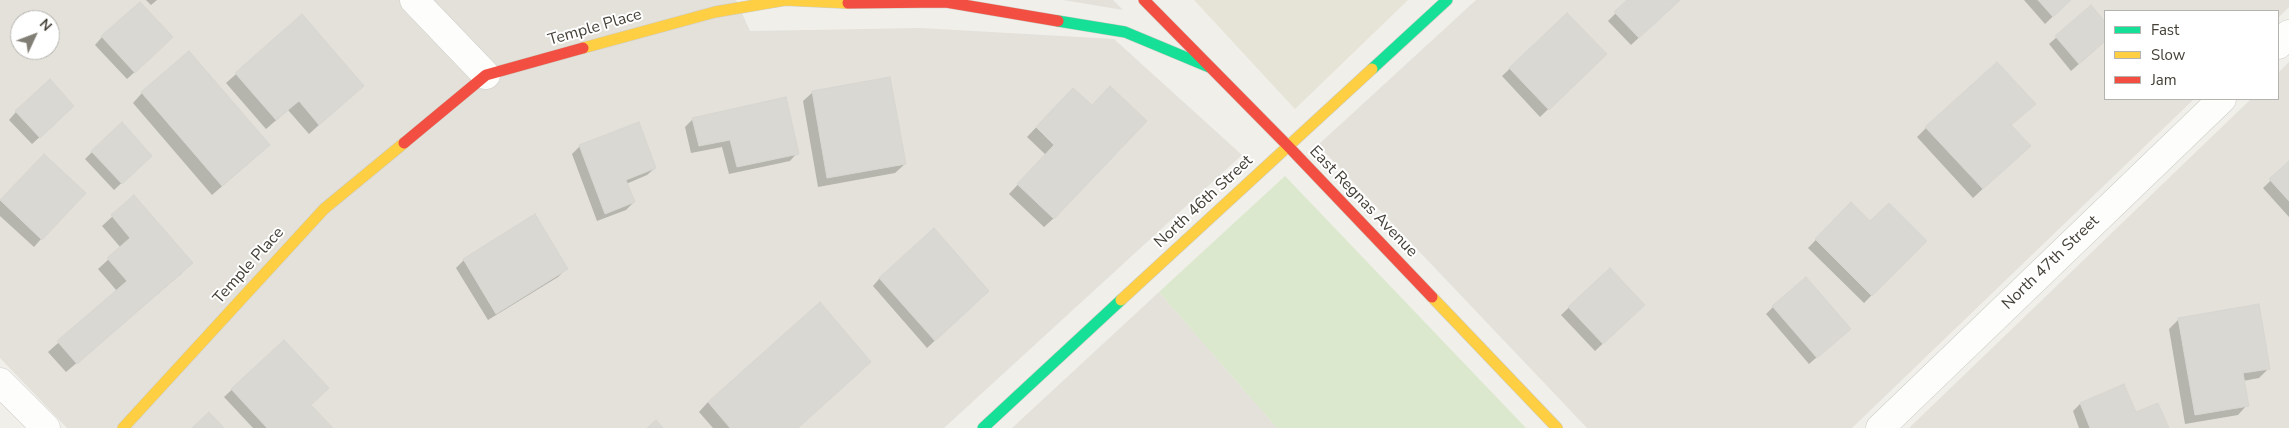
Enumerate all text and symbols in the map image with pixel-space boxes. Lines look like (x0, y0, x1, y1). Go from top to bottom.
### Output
street label: Temple Place (546, 5, 644, 51)
north arrow (10, 10, 60, 60)
legend (2104, 10, 2279, 100)
text: N (35, 15, 56, 35)
text: Fast (2151, 20, 2179, 40)
text: Slow (2151, 45, 2185, 65)
text: Jam (2151, 70, 2177, 90)
street label: East Regnas Avenue (1305, 142, 1421, 262)
street label: North 46th Street (1151, 152, 1257, 252)
street label: North 47th Street (1999, 212, 2103, 314)
street label: Temple Place (210, 224, 288, 308)

